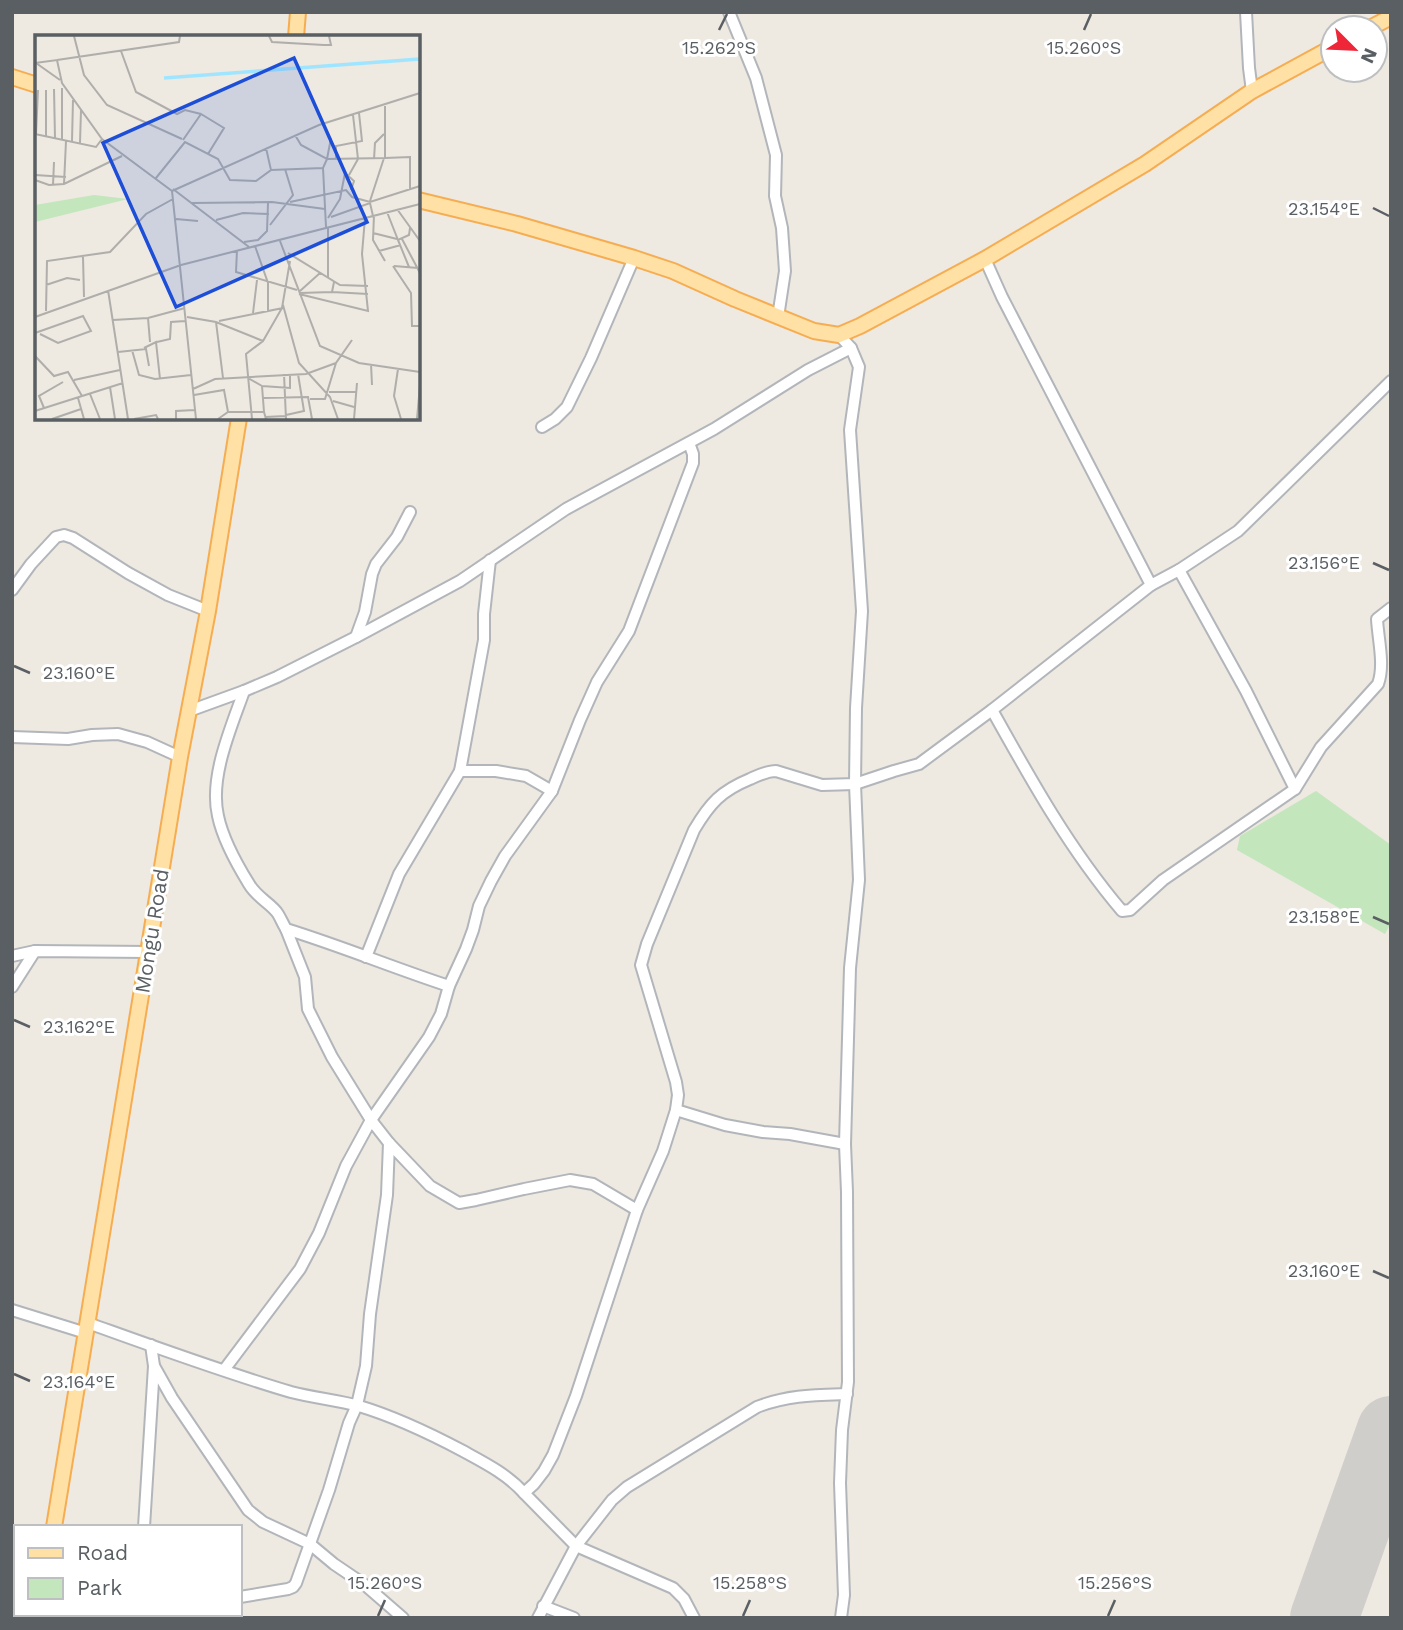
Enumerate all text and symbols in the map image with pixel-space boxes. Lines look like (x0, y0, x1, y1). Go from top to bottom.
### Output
north arrow (1319, 14, 1389, 84)
inset map (35, 35, 420, 420)
text: 15.262°S (682, 37, 756, 58)
text: 15.260°S (1047, 37, 1121, 58)
text: N (1356, 45, 1382, 67)
text: 23.154°E (1288, 198, 1360, 219)
text: 23.156°E (1288, 552, 1360, 573)
text: 23.160°E (43, 662, 115, 683)
street label: Mongu Road (129, 867, 174, 995)
text: 23.158°E (1288, 906, 1360, 927)
text: 23.162°E (43, 1016, 115, 1037)
text: 23.160°E (1288, 1260, 1360, 1281)
text: 23.164°E (43, 1371, 115, 1392)
legend (14, 1525, 242, 1616)
text: Road (77, 1540, 128, 1565)
text: 15.260°S (348, 1572, 422, 1593)
text: 15.258°S (713, 1572, 787, 1593)
text: 15.256°S (1078, 1572, 1152, 1593)
text: Park (77, 1575, 122, 1600)

